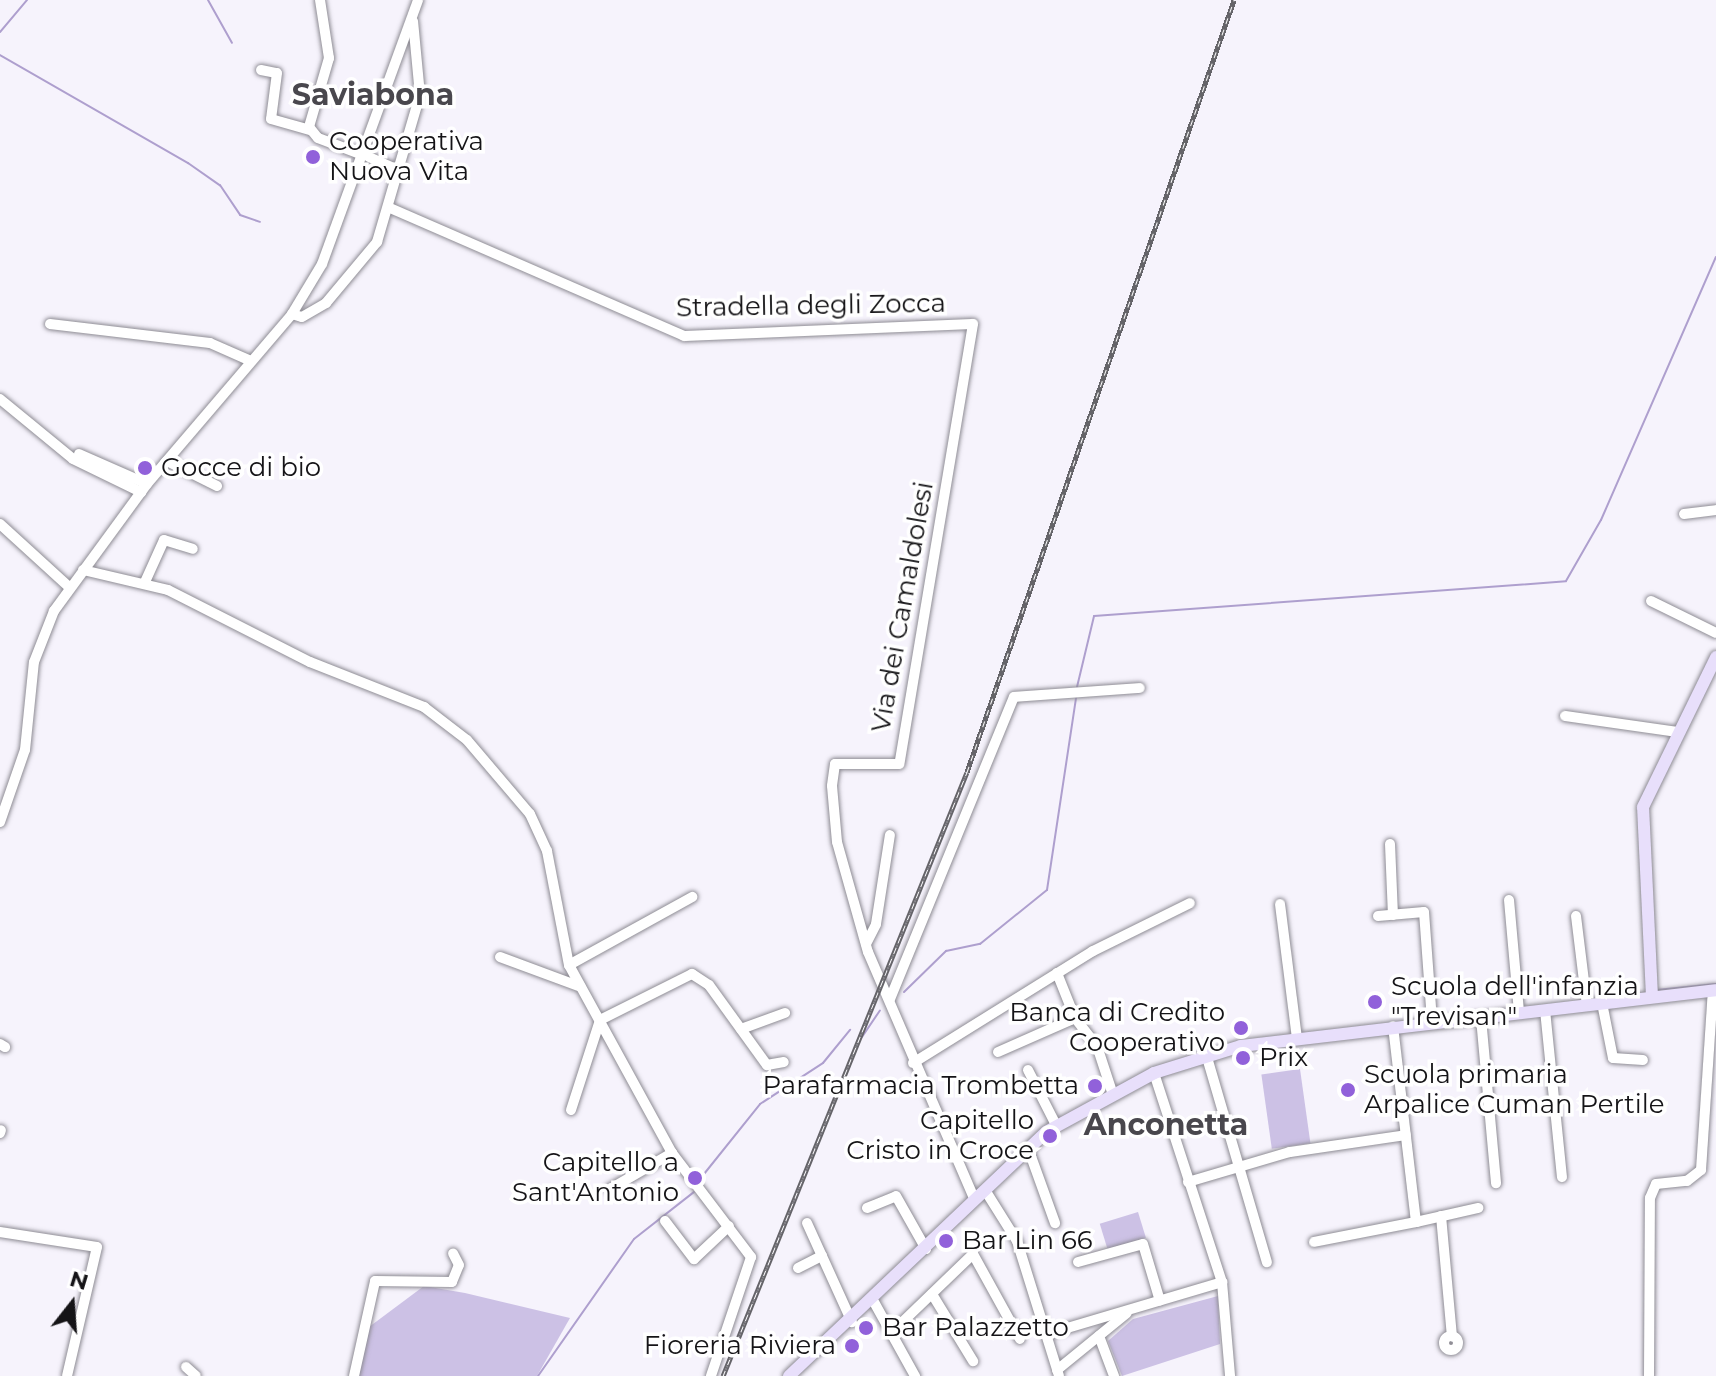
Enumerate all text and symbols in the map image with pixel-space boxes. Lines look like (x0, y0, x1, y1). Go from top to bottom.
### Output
district label: Saviabona (292, 77, 454, 113)
place label: Cooperativa Nuova Vita (329, 126, 484, 188)
marker: Cooperativa Nuova Vita (304, 148, 322, 166)
street label: Stradella degli Zocca (676, 288, 946, 324)
place label: Gocce di bio (161, 452, 321, 484)
marker: Gocce di bio (136, 459, 154, 477)
street label: Via dei Camaldolesi (866, 479, 940, 735)
place label: Scuola dell'infanzia "Trevisan" (1391, 971, 1639, 1032)
marker: Scuola dell'infanzia "Trevisan" (1366, 993, 1384, 1011)
place label: Banca di Credito Cooperativo (1009, 997, 1225, 1058)
marker: Banca di Credito Cooperativo (1232, 1019, 1250, 1037)
place label: Prix (1259, 1042, 1308, 1074)
marker: Prix (1234, 1049, 1252, 1067)
place label: Scuola primaria Arpalice Cuman Pertile (1364, 1059, 1665, 1120)
place label: Parafarmacia Trombetta (763, 1070, 1079, 1102)
marker: Parafarmacia Trombetta (1086, 1077, 1104, 1095)
marker: Scuola primaria Arpalice Cuman Pertile (1339, 1081, 1357, 1099)
place label: Capitello Cristo in Croce (846, 1105, 1034, 1166)
district label: Anconetta (1084, 1107, 1248, 1143)
marker: Capitello Cristo in Croce (1041, 1127, 1059, 1145)
place label: Capitello a Sant'Antonio (512, 1147, 679, 1208)
marker: Capitello a Sant'Antonio (686, 1169, 704, 1187)
place label: Bar Lin 66 (962, 1225, 1093, 1257)
marker: Bar Lin 66 (937, 1232, 955, 1250)
north arrow (32, 1264, 112, 1344)
text: N (67, 1265, 92, 1296)
place label: Bar Palazzetto (882, 1312, 1069, 1344)
marker: Bar Palazzetto (857, 1319, 875, 1337)
place label: Fioreria Riviera (644, 1330, 836, 1362)
marker: Fioreria Riviera (843, 1337, 861, 1355)

